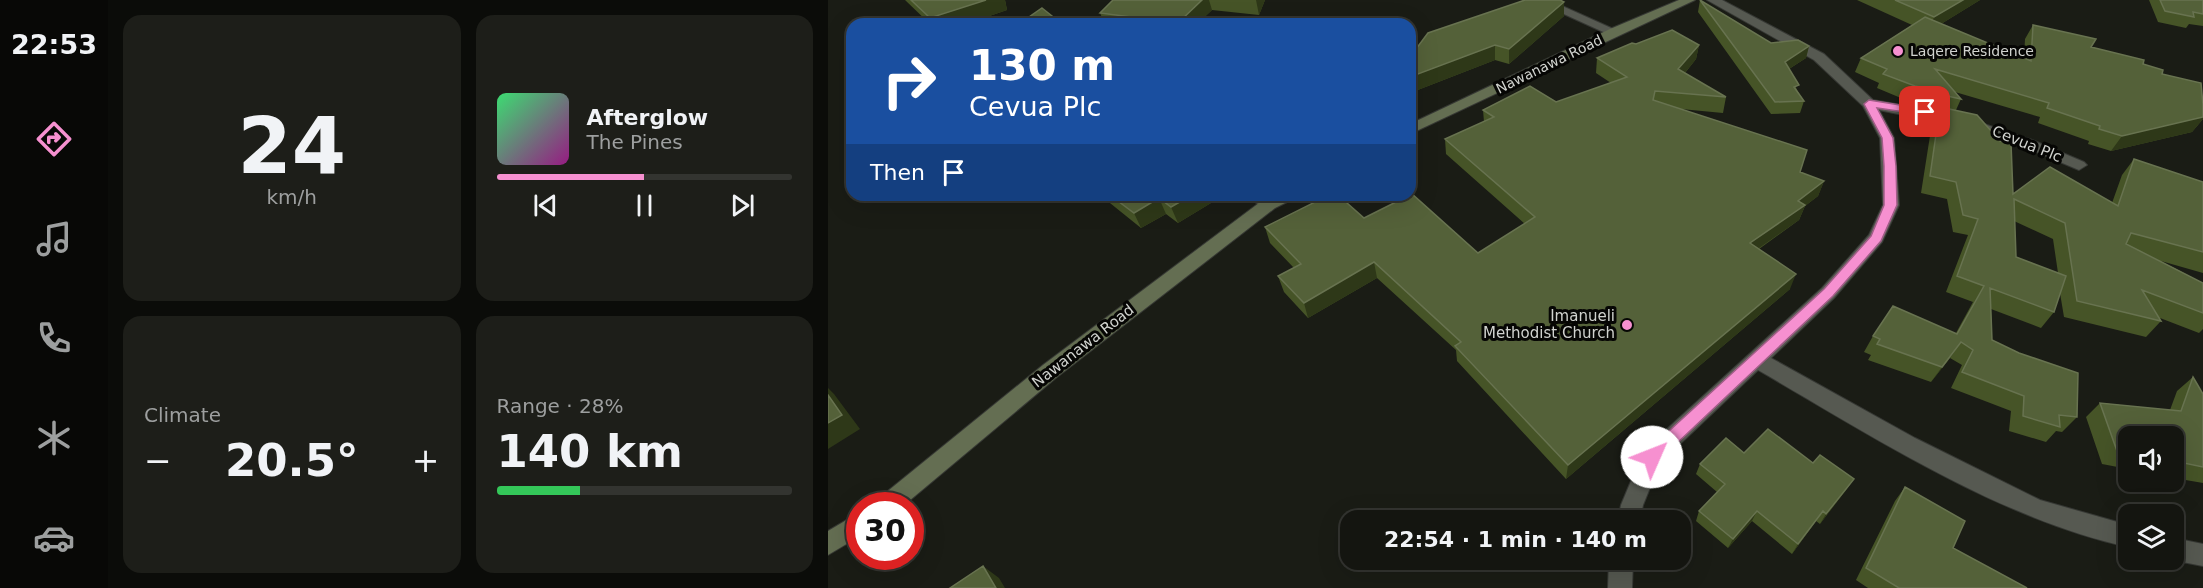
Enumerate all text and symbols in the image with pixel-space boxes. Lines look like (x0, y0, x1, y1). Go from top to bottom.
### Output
text: 22:53 (11, 29, 97, 60)
street label: Nawanawa Road (1493, 31, 1605, 97)
text: 130 m (969, 41, 1115, 90)
icon: right (870, 42, 948, 120)
place label: Laqere Residence (1910, 43, 2034, 59)
marker: Laqere Residence (1891, 44, 1905, 58)
pin (1899, 86, 1950, 137)
text: Cevua Plc (969, 91, 1101, 122)
icon: arrive (1908, 95, 1941, 128)
text: 24 (237, 101, 346, 191)
text: Afterglow (587, 105, 708, 130)
icon: directions (33, 118, 75, 160)
street label: Cevua Plc (1990, 122, 2064, 166)
text: The Pines (587, 130, 683, 154)
icon: arrive (937, 156, 970, 189)
text: Then (870, 160, 925, 185)
text: km/h (267, 185, 317, 209)
icon: previous (529, 189, 562, 222)
icon: pause (628, 189, 661, 222)
icon: next (726, 189, 759, 222)
icon: music (33, 218, 75, 260)
street label: Nawanawa Road (1028, 301, 1138, 391)
place label: Imanueli Methodist Church (1483, 307, 1615, 342)
icon: phone (33, 317, 75, 359)
marker: Imanueli Methodist Church (1620, 318, 1634, 332)
text: Range · 28% (497, 394, 623, 418)
text: Climate (144, 403, 221, 427)
icon: climate (33, 417, 75, 459)
text: 140 km (497, 425, 683, 478)
position arrow (1620, 425, 1684, 489)
map controls (2118, 426, 2184, 570)
button: sound (2118, 426, 2184, 492)
text: 20.5° (225, 434, 359, 487)
text: − (144, 441, 172, 480)
text: + (412, 441, 440, 480)
speed limit sign: 30 (846, 492, 924, 570)
button: layers (2118, 504, 2184, 570)
icon: car (33, 517, 75, 559)
text: 22:54 · 1 min · 140 m (1384, 527, 1647, 552)

